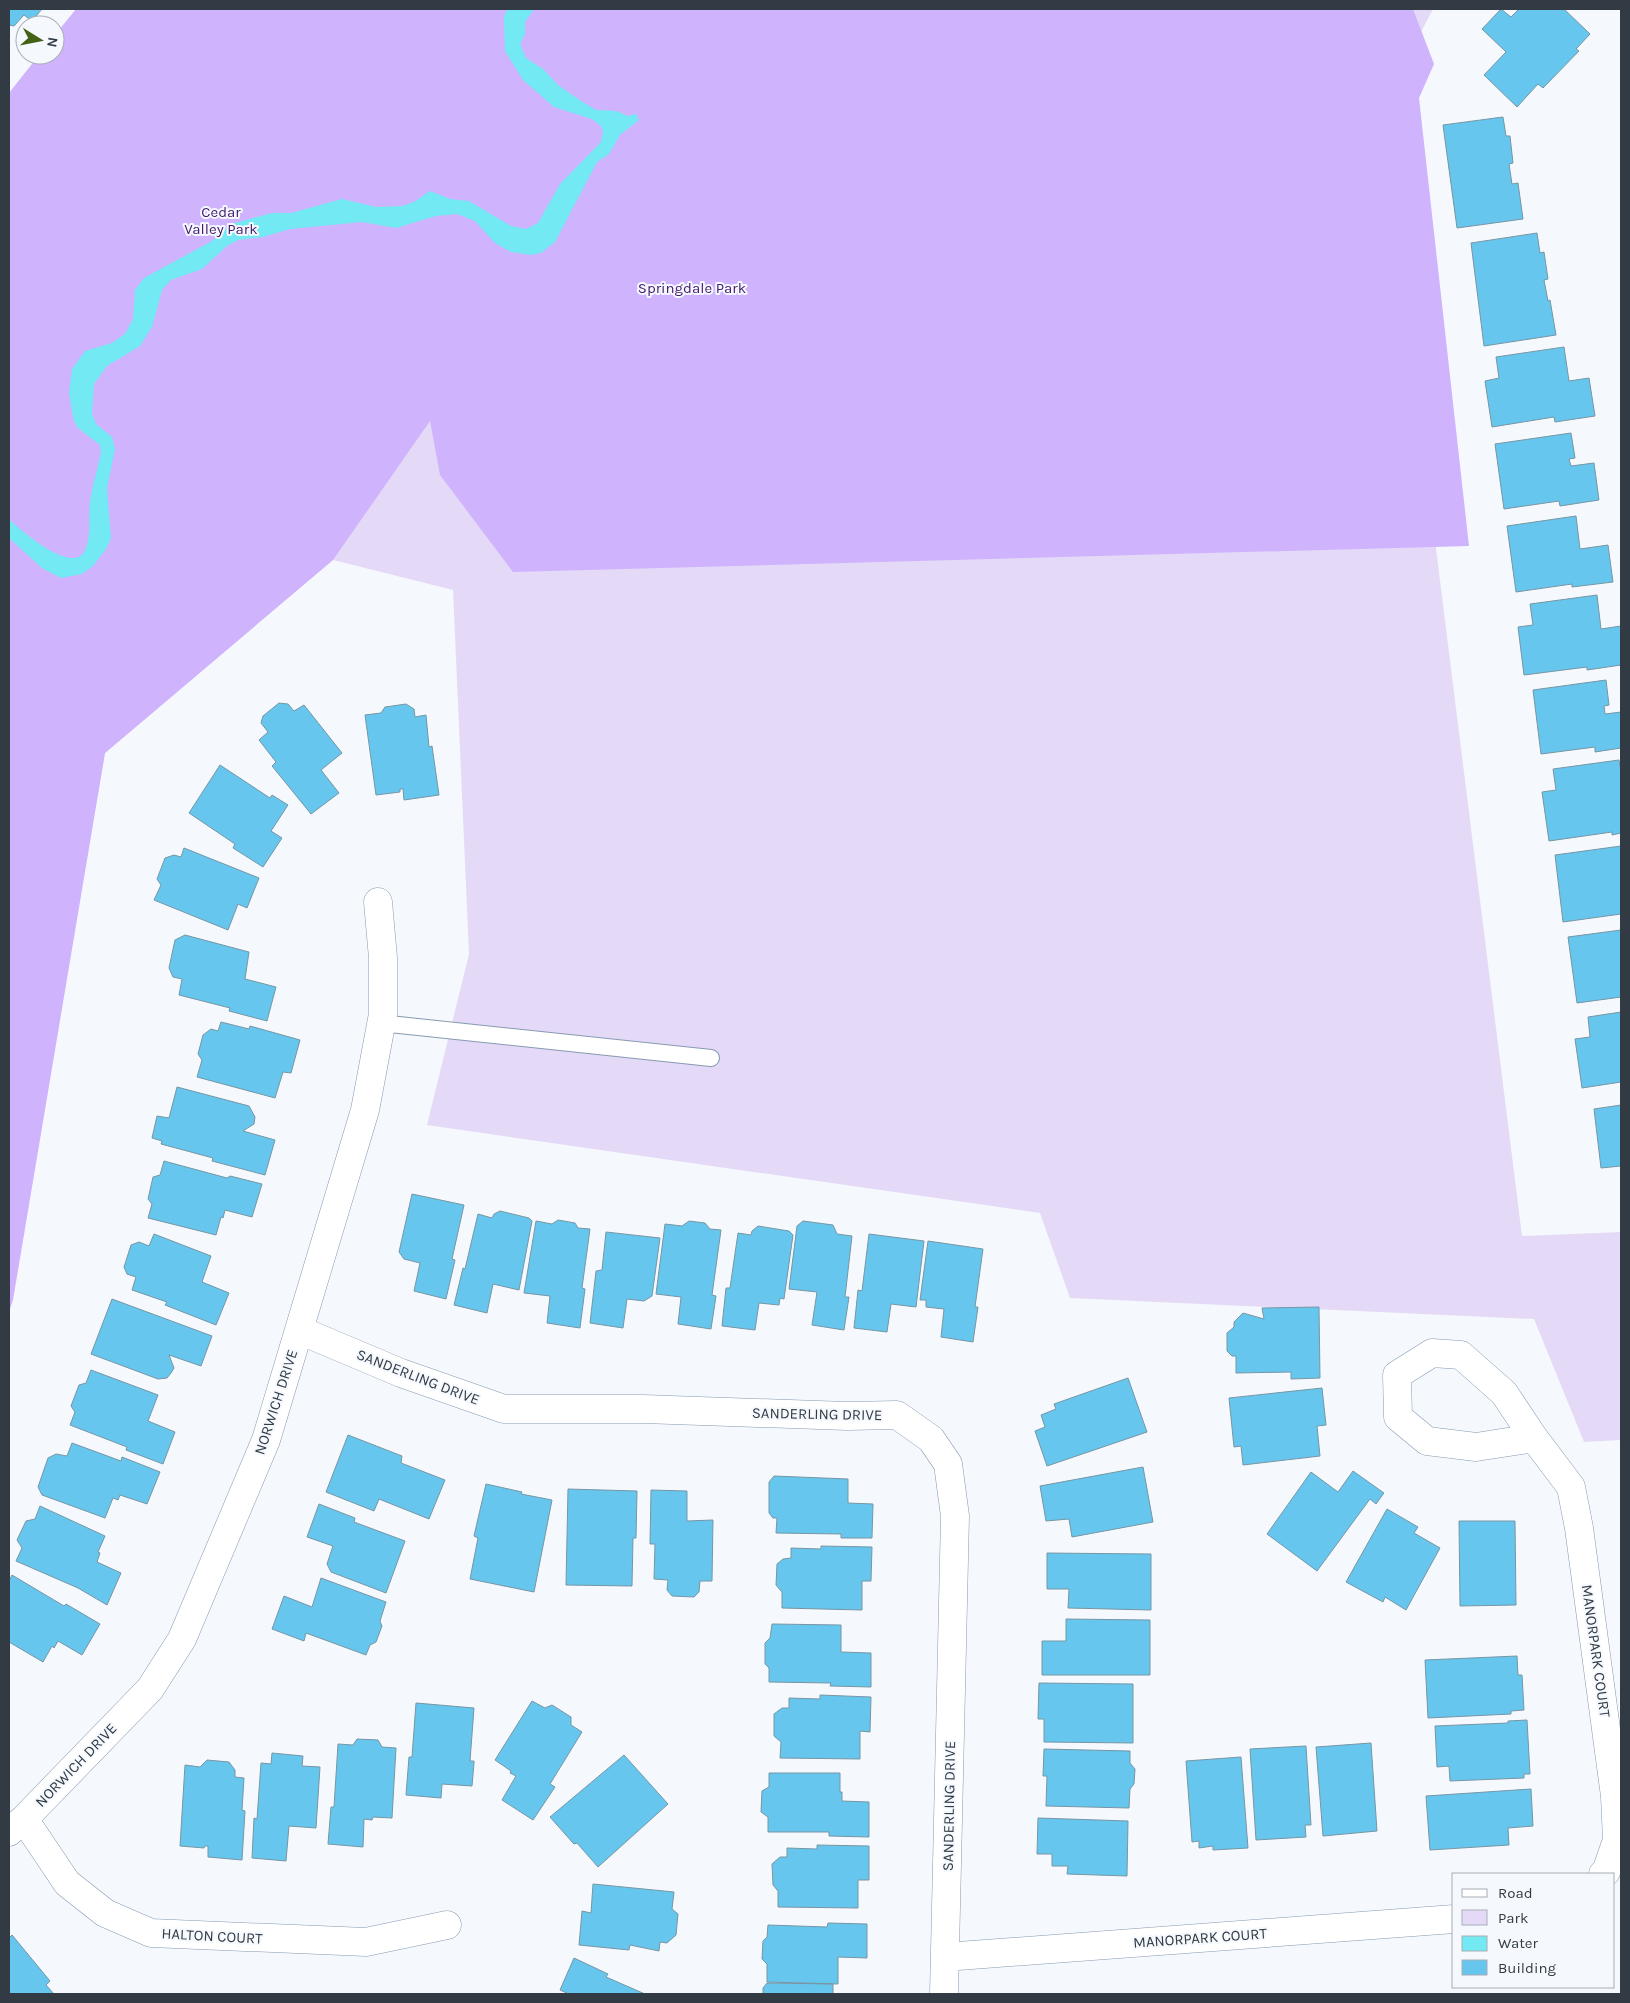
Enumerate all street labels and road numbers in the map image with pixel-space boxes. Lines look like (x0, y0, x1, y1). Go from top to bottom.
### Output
street label: SANDERLING DRIVE (354, 1345, 482, 1409)
street label: NORWICH DRIVE (250, 1347, 302, 1457)
street label: SANDERLING DRIVE (752, 1404, 882, 1424)
street label: MANORPARK COURT (1578, 1583, 1614, 1719)
street label: NORWICH DRIVE (31, 1719, 121, 1811)
street label: SANDERLING DRIVE (939, 1741, 959, 1871)
street label: HALTON COURT (161, 1924, 264, 1948)
street label: MANORPARK COURT (1133, 1924, 1268, 1952)

